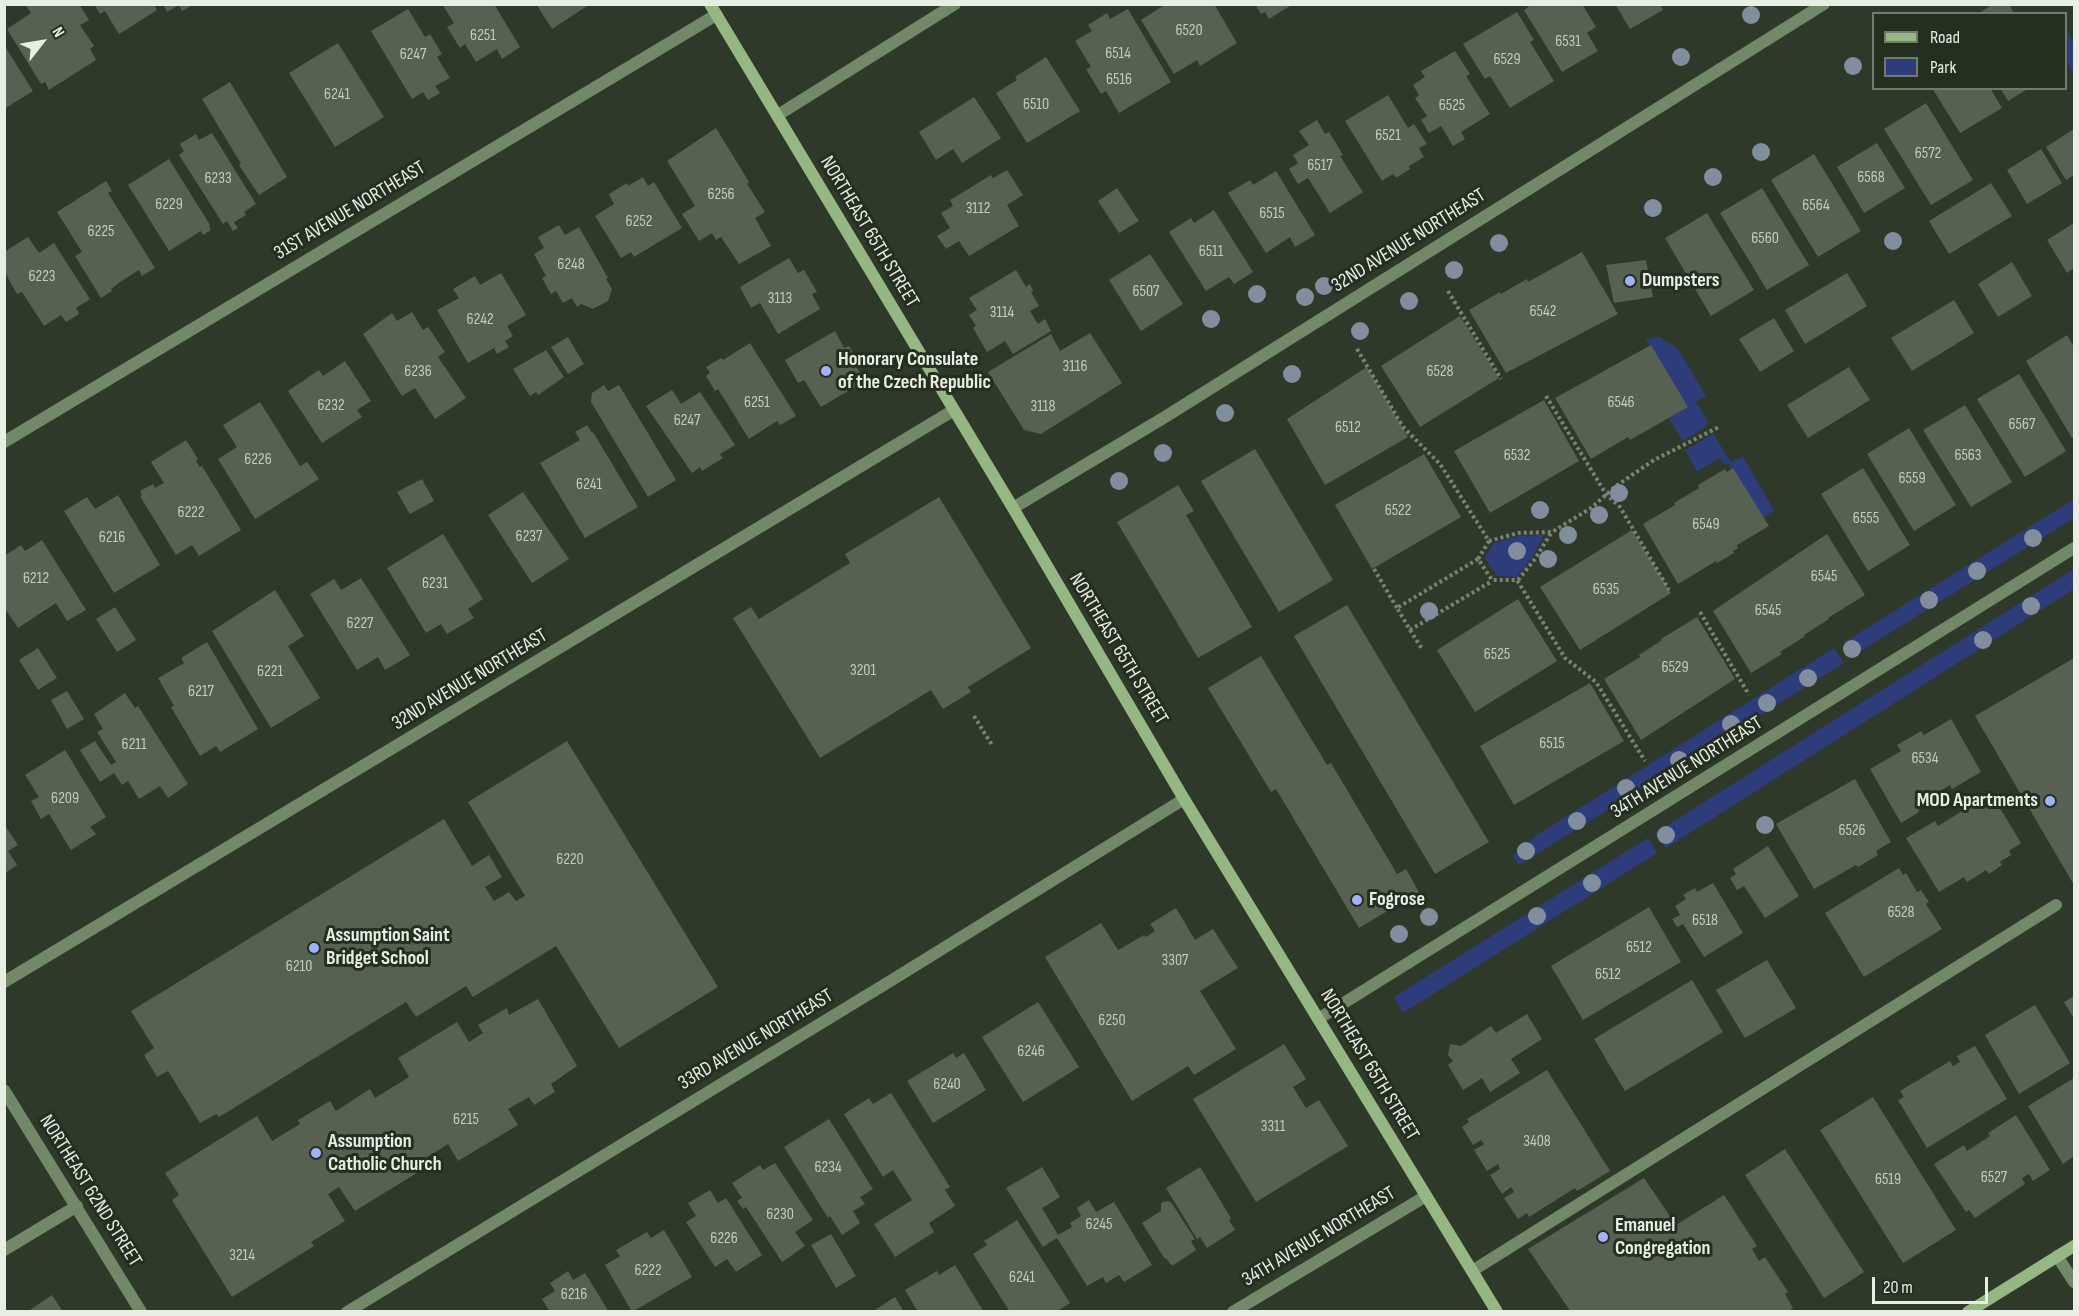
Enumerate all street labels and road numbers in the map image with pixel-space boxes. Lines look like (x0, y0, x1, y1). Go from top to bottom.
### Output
street label: NORTHEAST 65TH STREET (814, 152, 924, 312)
street label: 31ST AVENUE NORTHEAST (270, 156, 430, 266)
street label: 32ND AVENUE NORTHEAST (1328, 184, 1490, 298)
street label: NORTHEAST 65TH STREET (1063, 569, 1173, 729)
street label: 32ND AVENUE NORTHEAST (388, 624, 552, 736)
street label: 34TH AVENUE NORTHEAST (1607, 712, 1767, 824)
street label: 33RD AVENUE NORTHEAST (674, 984, 838, 1096)
street label: NORTHEAST 65TH STREET (1314, 985, 1424, 1145)
street label: NORTHEAST 62ND STREET (34, 1111, 146, 1271)
street label: 34TH AVENUE NORTHEAST (1238, 1182, 1400, 1292)

